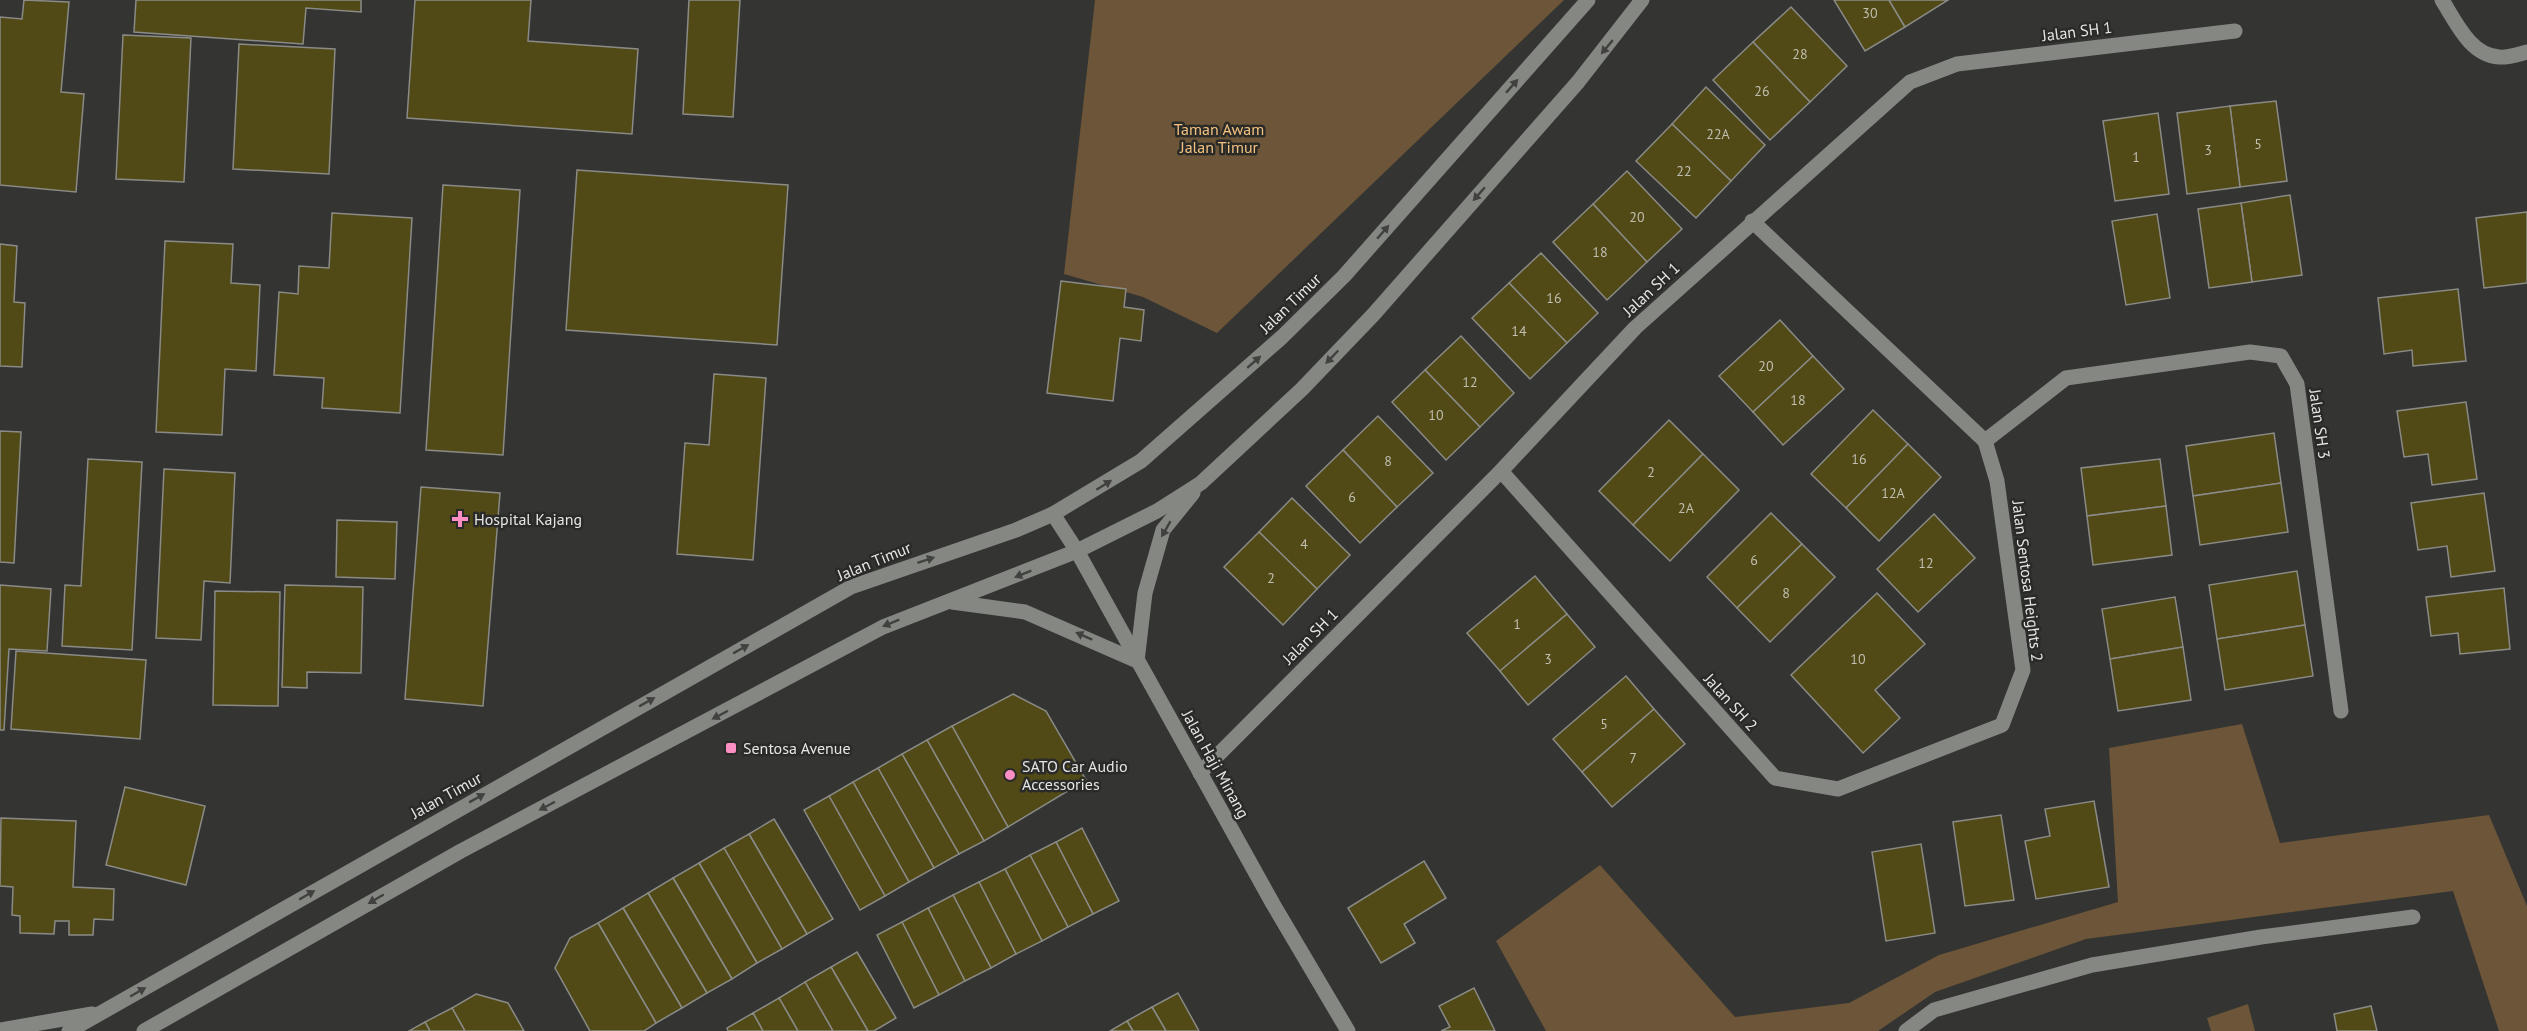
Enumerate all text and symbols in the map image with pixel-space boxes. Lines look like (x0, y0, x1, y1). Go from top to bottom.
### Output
house number: 30 (1862, 4, 1878, 22)
street label: Jalan SH 1 (2040, 17, 2113, 45)
one-way arrow (1601, 39, 1614, 54)
house number: 28 (1792, 45, 1808, 63)
one-way arrow (1505, 79, 1518, 94)
house number: 26 (1754, 82, 1770, 100)
park label: Taman Awam Jalan Timur (1174, 119, 1264, 157)
house number: 22A (1706, 125, 1731, 143)
house number: 5 (2254, 135, 2262, 153)
house number: 3 (2204, 141, 2212, 159)
house number: 1 (2132, 148, 2140, 166)
house number: 22 (1676, 162, 1692, 180)
one-way arrow (1473, 186, 1486, 201)
house number: 20 (1629, 208, 1645, 226)
one-way arrow (1376, 225, 1390, 240)
house number: 18 (1592, 243, 1608, 261)
street label: Jalan SH 1 (1618, 258, 1684, 321)
street label: Jalan Timur (1254, 268, 1325, 338)
house number: 16 (1546, 289, 1562, 307)
house number: 14 (1511, 322, 1527, 340)
one-way arrow (1325, 350, 1339, 365)
one-way arrow (1246, 356, 1261, 369)
house number: 20 (1758, 357, 1774, 375)
house number: 12 (1462, 373, 1478, 391)
street label: Jalan SH 3 (2305, 387, 2335, 460)
house number: 18 (1790, 391, 1806, 409)
house number: 10 (1428, 406, 1444, 424)
house number: 16 (1851, 450, 1867, 468)
house number: 8 (1384, 452, 1392, 470)
house number: 2 (1647, 463, 1655, 481)
one-way arrow (1095, 479, 1112, 490)
house number: 12A (1881, 484, 1906, 502)
house number: 6 (1348, 488, 1356, 506)
street label: Jalan Sentosa Heights 2 (2008, 498, 2048, 663)
house number: 2A (1678, 499, 1695, 517)
place label: Hospital Kajang (474, 509, 582, 529)
marker: Hospital Kajang (451, 510, 469, 528)
one-way arrow (1161, 521, 1171, 538)
house number: 4 (1300, 535, 1308, 553)
street label: Jalan Timur (833, 537, 914, 585)
house number: 6 (1750, 551, 1758, 569)
house number: 12 (1918, 554, 1934, 572)
one-way arrow (917, 555, 935, 565)
one-way arrow (1013, 569, 1031, 579)
house number: 2 (1267, 569, 1275, 587)
house number: 8 (1782, 584, 1790, 602)
street label: Jalan SH 1 (1277, 604, 1342, 669)
house number: 1 (1513, 615, 1521, 633)
one-way arrow (882, 619, 900, 629)
one-way arrow (1075, 631, 1093, 641)
one-way arrow (733, 644, 750, 654)
house number: 3 (1544, 650, 1552, 668)
house number: 10 (1850, 650, 1866, 668)
street label: Jalan SH 2 (1699, 668, 1762, 735)
one-way arrow (639, 697, 655, 708)
street label: Jalan Haji Minang (1178, 705, 1254, 822)
one-way arrow (711, 710, 728, 720)
house number: 5 (1600, 715, 1608, 733)
place label: Sentosa Avenue (743, 738, 851, 758)
marker: Sentosa Avenue (724, 741, 738, 755)
house number: 7 (1629, 749, 1637, 767)
place label: SATO Car Audio Accessories (1022, 756, 1128, 794)
street label: Jalan Timur (406, 767, 485, 823)
marker: SATO Car Audio Accessories (1003, 768, 1017, 782)
one-way arrow (469, 793, 486, 803)
one-way arrow (538, 801, 555, 811)
one-way arrow (299, 890, 316, 900)
one-way arrow (367, 894, 384, 904)
one-way arrow (130, 986, 146, 997)

